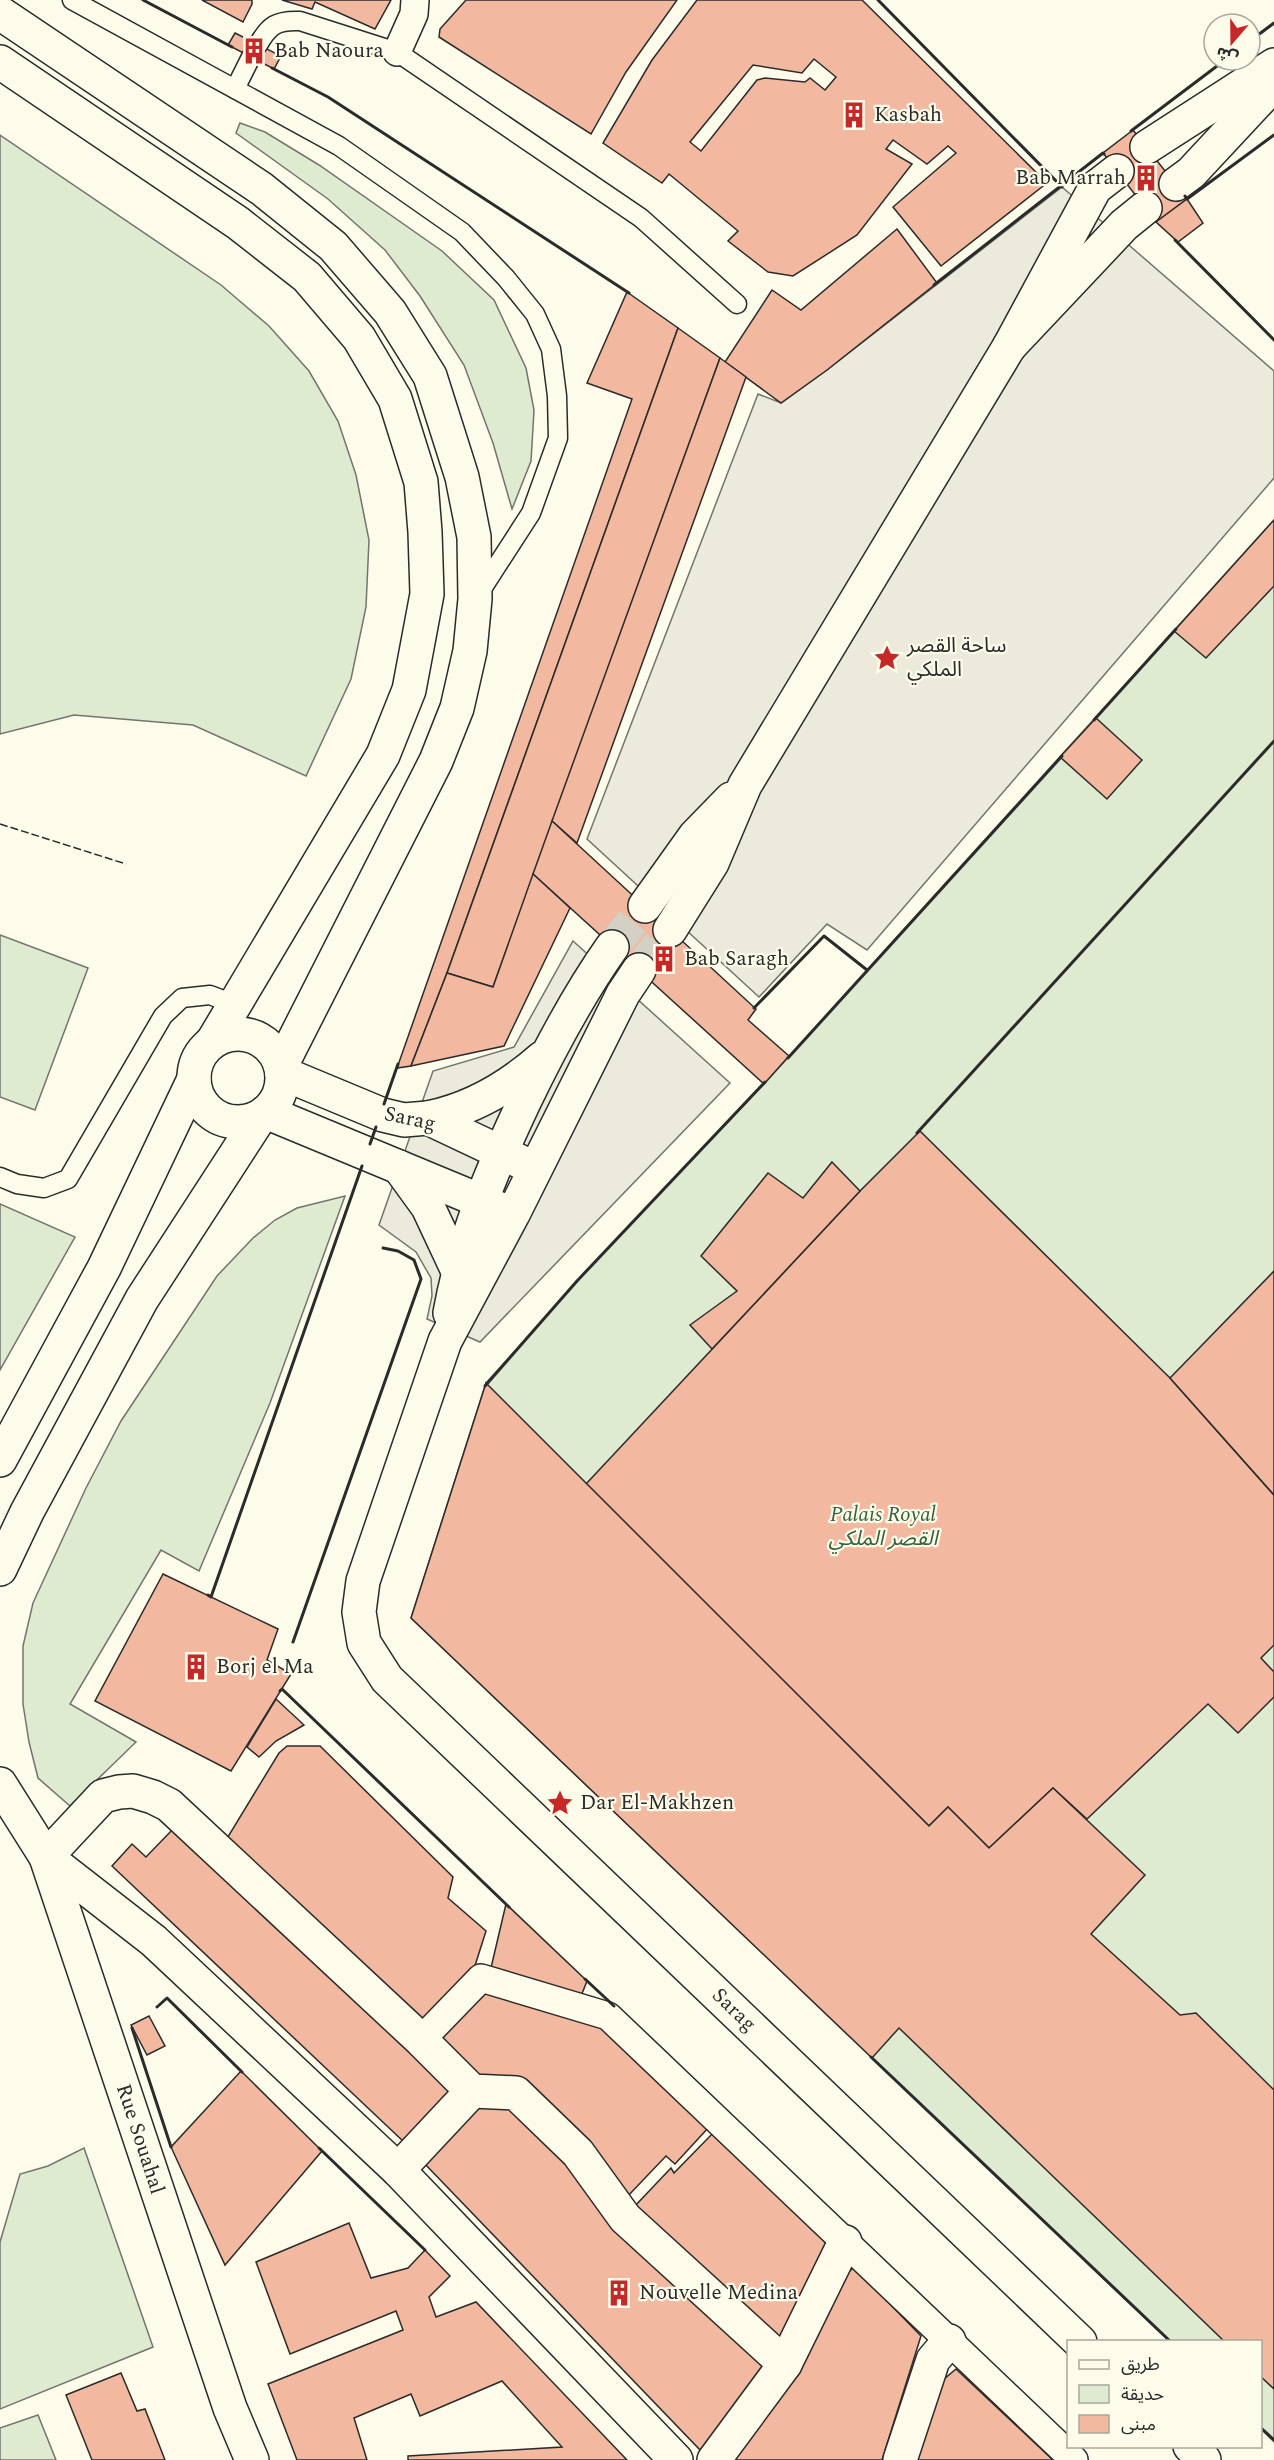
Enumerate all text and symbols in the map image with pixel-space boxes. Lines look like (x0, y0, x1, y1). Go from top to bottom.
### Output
north arrow (1202, 12, 1262, 72)
place label: Bab Naoura (274, 35, 384, 67)
building icon: Bab Naoura (239, 36, 269, 66)
text: ش (1213, 40, 1242, 70)
place label: Kasbah (874, 99, 942, 131)
building icon: Kasbah (839, 100, 869, 130)
place label: Bab Marrah (1015, 162, 1126, 194)
building icon: Bab Marrah (1131, 163, 1161, 193)
place label: ساحة القصر الملكي (906, 630, 1007, 686)
place icon: ساحة القصر الملكي (872, 643, 902, 673)
place label: Bab Saragh (684, 943, 789, 975)
building icon: Bab Saragh (649, 944, 679, 974)
street label: Sarag (381, 1098, 439, 1140)
park label: Palais Royal القصر الملكي (828, 1499, 940, 1555)
place label: Borj el Ma (216, 1651, 314, 1683)
building icon: Borj el Ma (181, 1652, 211, 1682)
place label: Dar El-Makhzen (580, 1787, 734, 1819)
place icon: Dar El-Makhzen (545, 1788, 575, 1818)
street label: Sarag (704, 1980, 764, 2040)
street label: Rue Souahal (107, 2080, 173, 2198)
place label: Nouvelle Medina (639, 2277, 799, 2309)
building icon: Nouvelle Medina (604, 2278, 634, 2308)
legend (1067, 2340, 1262, 2448)
text: طريق (1121, 2351, 1160, 2378)
text: حديقة (1121, 2381, 1164, 2408)
text: مبنى (1121, 2411, 1156, 2438)

